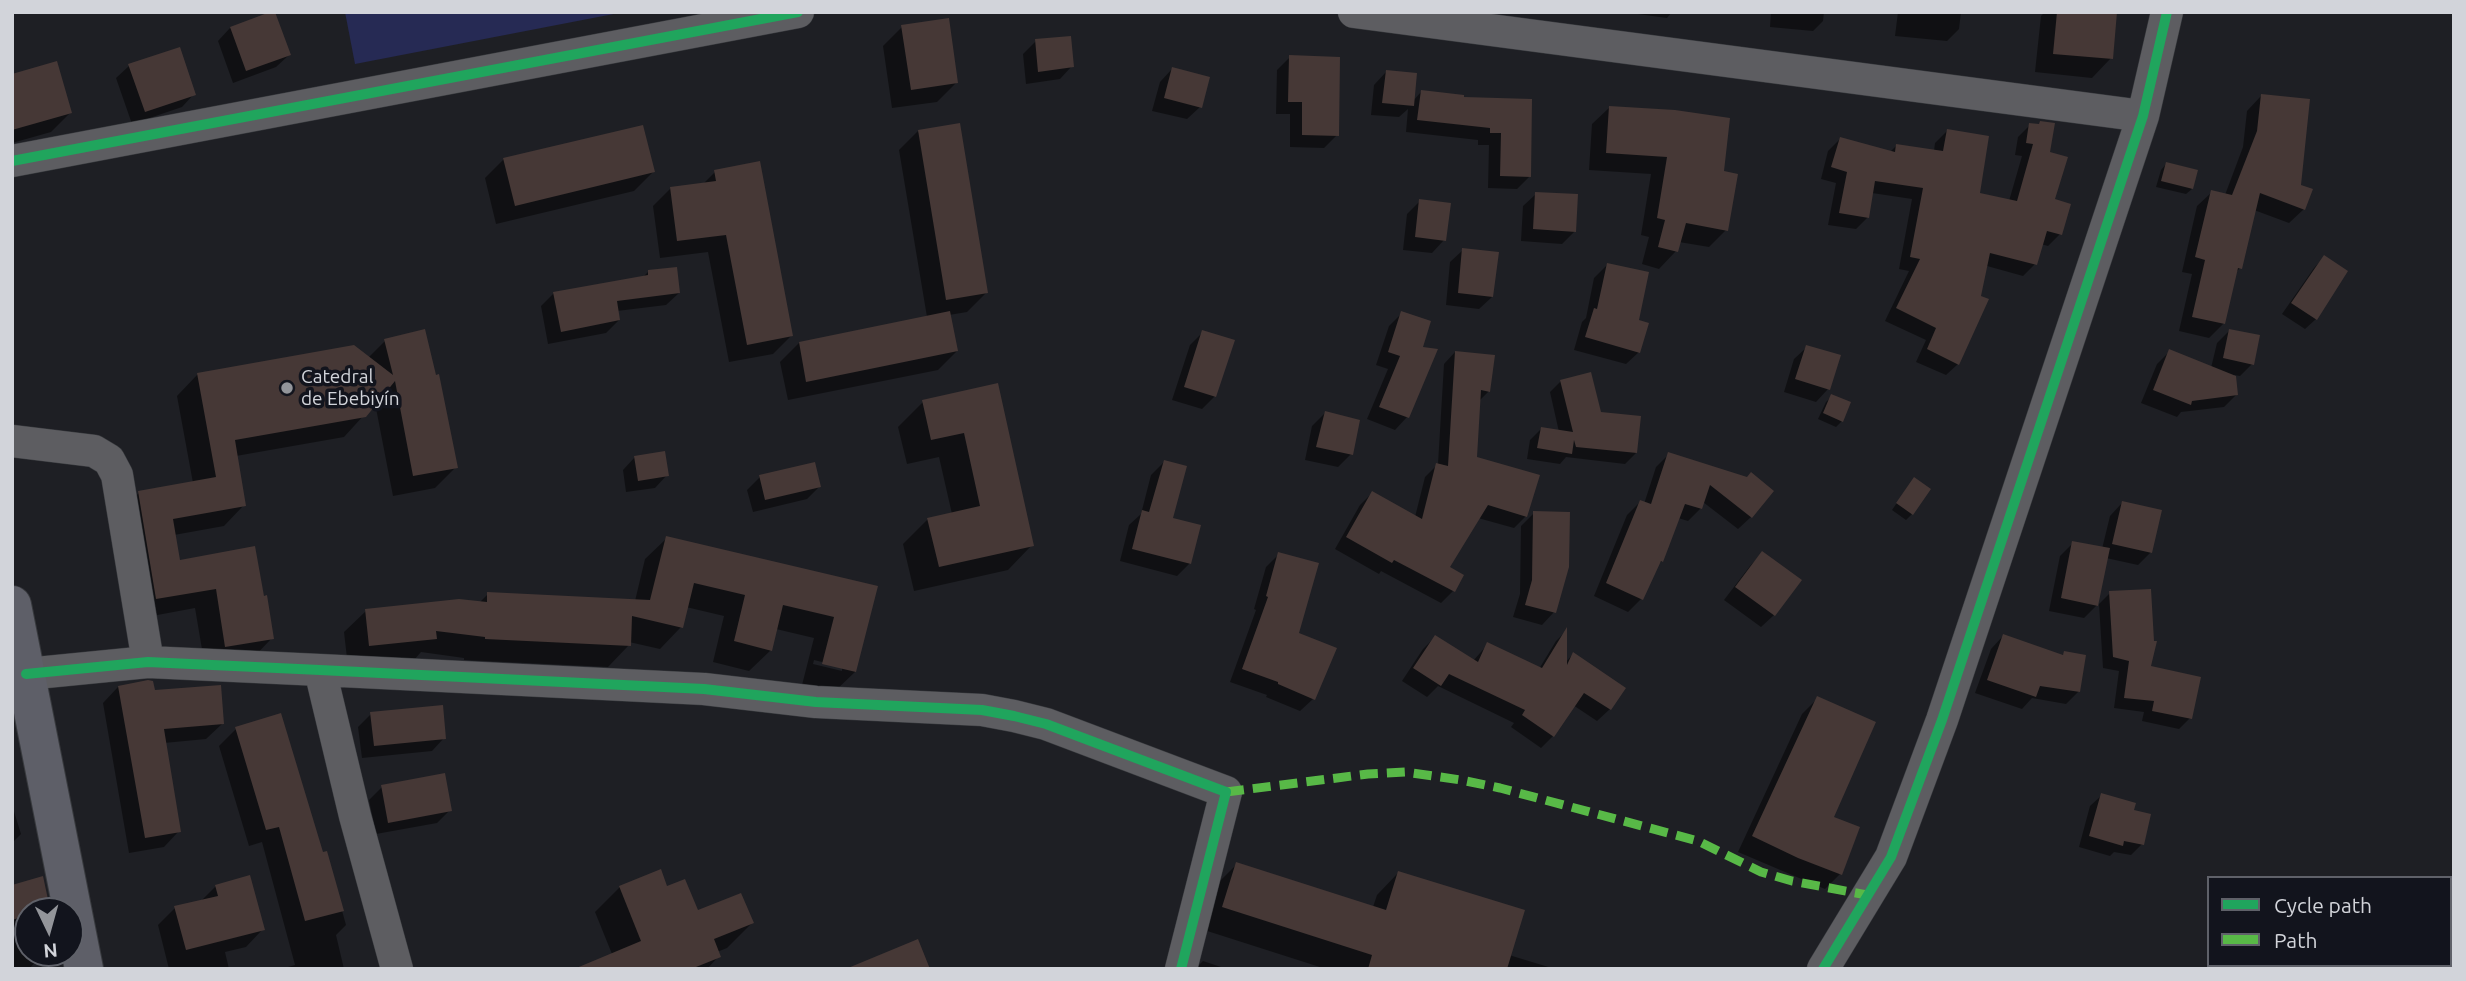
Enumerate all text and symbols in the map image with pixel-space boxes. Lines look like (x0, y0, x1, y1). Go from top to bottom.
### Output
place label: Catedral de Ebebiyín (301, 366, 400, 410)
marker: Catedral de Ebebiyín (279, 380, 295, 396)
legend (2207, 876, 2452, 967)
text: Cycle path (2274, 893, 2372, 917)
north arrow (14, 897, 84, 967)
text: Path (2274, 928, 2317, 952)
text: N (43, 939, 59, 963)

